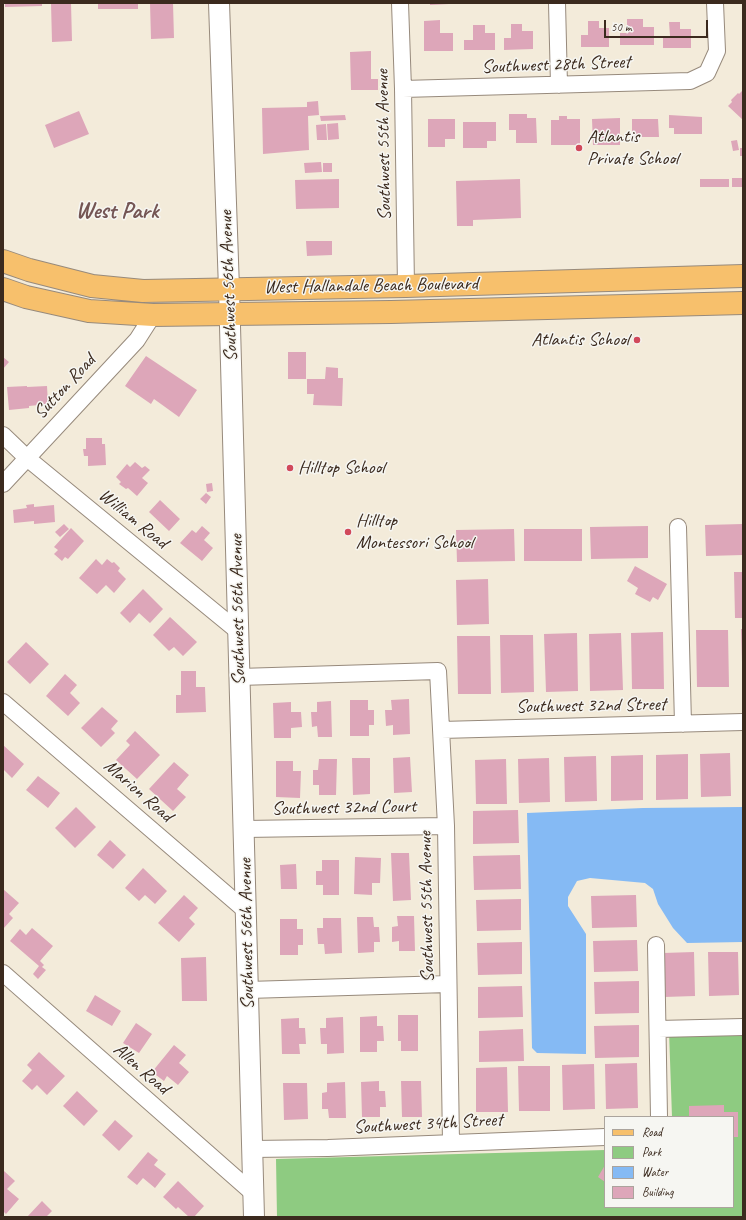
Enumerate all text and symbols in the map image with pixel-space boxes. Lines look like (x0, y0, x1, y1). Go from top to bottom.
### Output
scale bar (606, 12, 710, 38)
text: 50 m (611, 19, 631, 35)
street label: Southwest 28th Street (481, 51, 631, 79)
street label: Southwest 55th Avenue (371, 69, 397, 221)
place label: Atlantis Private School (587, 126, 678, 170)
marker: Atlantis Private School (574, 143, 584, 153)
district label: West Park (76, 198, 158, 226)
street label: Southwest 56th Avenue (215, 210, 243, 362)
street label: West Hallandale Beach Boulevard (264, 273, 478, 299)
place label: Atlantis School (531, 329, 629, 351)
marker: Atlantis School (632, 335, 642, 345)
street label: Sutton Road (29, 350, 101, 424)
place label: Hilltop School (298, 457, 384, 479)
marker: Hilltop School (285, 463, 295, 473)
street label: William Road (94, 484, 172, 554)
place label: Hilltop Montessori School (356, 510, 473, 554)
marker: Hilltop Montessori School (343, 527, 353, 537)
street label: Southwest 56th Avenue (225, 534, 251, 686)
street label: Southwest 32nd Street (516, 693, 666, 719)
street label: Marion Road (99, 755, 177, 827)
street label: Southwest 32nd Court (272, 795, 416, 821)
street label: Southwest 55th Avenue (414, 831, 440, 983)
street label: Southwest 56th Avenue (234, 858, 260, 1010)
street label: Allen Road (108, 1038, 174, 1100)
street label: Southwest 34th Street (353, 1109, 503, 1139)
legend (604, 1116, 734, 1208)
text: Road (642, 1124, 662, 1140)
text: Park (642, 1144, 661, 1160)
text: Water (642, 1164, 668, 1180)
text: Building (642, 1184, 674, 1200)

